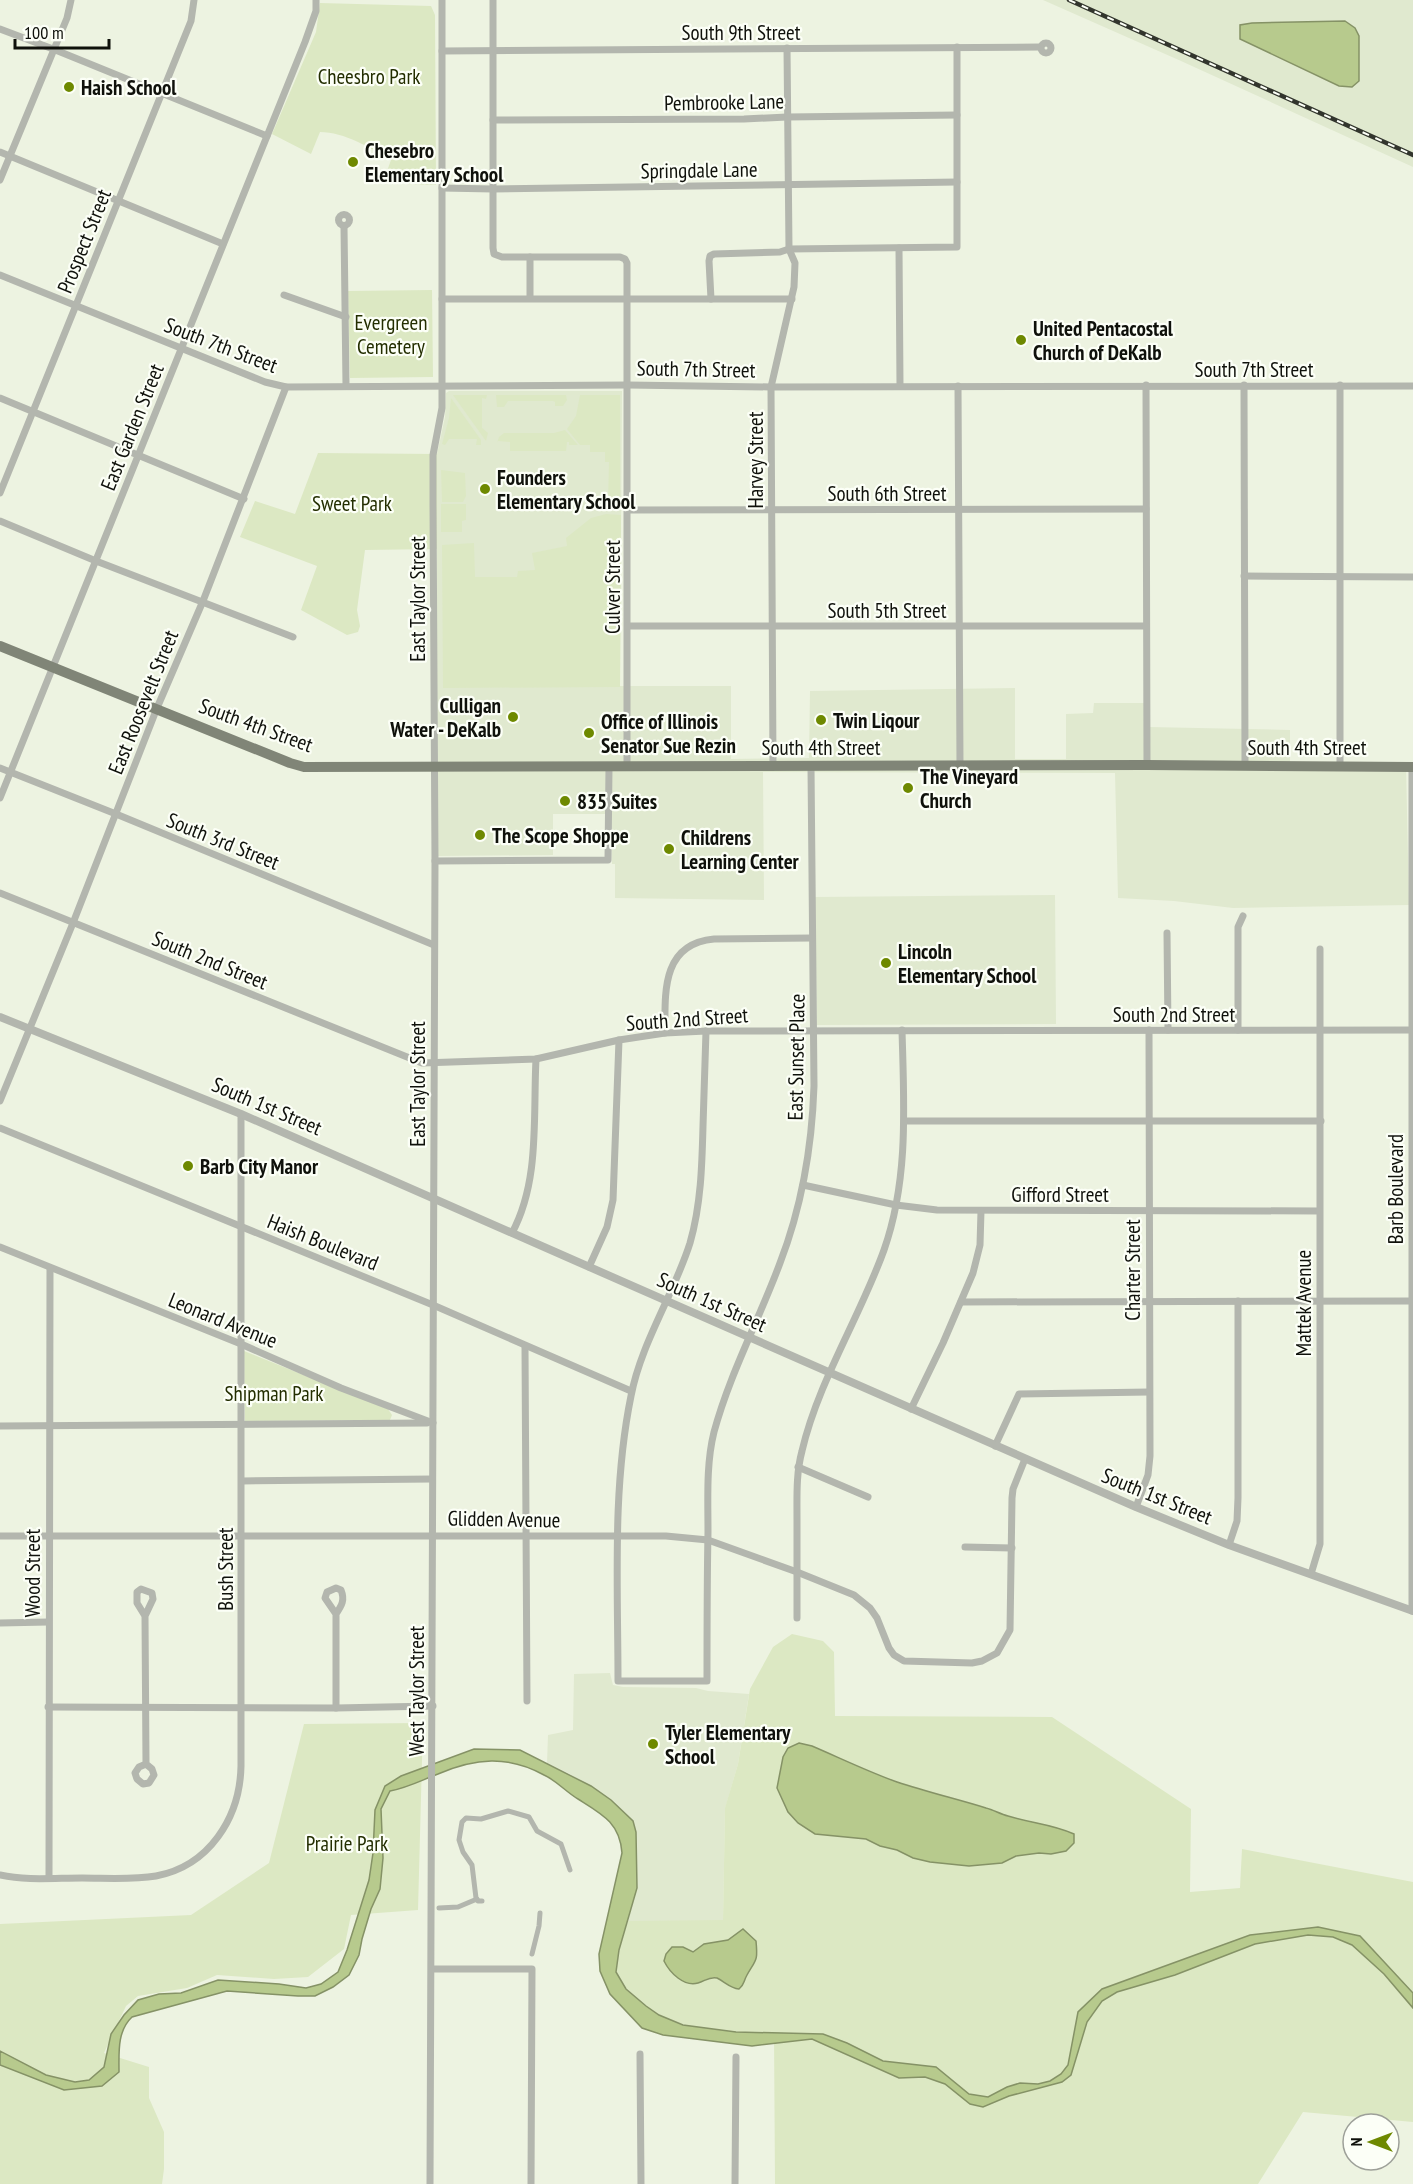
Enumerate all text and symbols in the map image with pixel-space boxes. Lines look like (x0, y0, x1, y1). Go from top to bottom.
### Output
scale bar (15, 12, 110, 50)
street label: South 9th Street (681, 19, 801, 46)
text: 100 m (24, 21, 64, 44)
park label: Cheesbro Park (318, 63, 420, 90)
place label: Haish School (81, 74, 177, 101)
marker: Haish School (62, 80, 76, 94)
street label: Pembrooke Lane (664, 87, 784, 117)
place label: Chesebro Elementary School (365, 137, 504, 188)
marker: Chesebro Elementary School (346, 155, 360, 169)
street label: Springdale Lane (640, 155, 758, 185)
street label: Prospect Street (51, 185, 117, 297)
park label: Evergreen Cemetery (355, 309, 427, 360)
street label: South 7th Street (161, 311, 282, 379)
place label: United Pentacostal Church of DeKalb (1033, 315, 1174, 366)
marker: United Pentacostal Church of DeKalb (1014, 333, 1028, 347)
street label: South 7th Street (636, 354, 756, 384)
street label: South 7th Street (1195, 356, 1314, 383)
street label: East Garden Street (94, 360, 170, 494)
street label: Harvey Street (742, 411, 769, 509)
place label: Founders Elementary School (497, 464, 636, 515)
street label: South 6th Street (827, 480, 947, 507)
marker: Founders Elementary School (478, 482, 492, 496)
park label: Sweet Park (312, 490, 392, 517)
street label: East Taylor Street (404, 536, 431, 662)
street label: Culver Street (599, 540, 626, 634)
street label: South 5th Street (827, 597, 947, 624)
street label: East Roosevelt Street (102, 626, 184, 778)
street label: South 4th Street (195, 692, 317, 758)
place label: Culligan Water - DeKalb (389, 692, 501, 743)
place label: Twin Liqour (833, 707, 920, 734)
place label: Office of Illinois Senator Sue Rezin (601, 708, 736, 759)
marker: Culligan Water - DeKalb (506, 710, 520, 724)
marker: Twin Liqour (814, 713, 828, 727)
marker: Office of Illinois Senator Sue Rezin (582, 726, 596, 740)
street label: South 4th Street (761, 734, 881, 761)
street label: South 4th Street (1247, 734, 1367, 761)
place label: The Vineyard Church (920, 763, 1018, 814)
marker: The Vineyard Church (901, 781, 915, 795)
place label: 835 Suites (577, 788, 657, 815)
marker: 835 Suites (558, 794, 572, 808)
street label: South 3rd Street (163, 806, 283, 876)
place label: The Scope Shoppe (492, 822, 629, 849)
place label: Childrens Learning Center (681, 824, 800, 875)
marker: The Scope Shoppe (473, 828, 487, 842)
marker: Childrens Learning Center (662, 842, 676, 856)
street label: South 2nd Street (148, 925, 272, 996)
place label: Lincoln Elementary School (898, 938, 1037, 989)
marker: Lincoln Elementary School (879, 956, 893, 970)
street label: East Sunset Place (781, 993, 811, 1121)
street label: South 2nd Street (625, 1001, 749, 1037)
street label: South 2nd Street (1113, 1001, 1235, 1028)
street label: East Taylor Street (404, 1021, 431, 1147)
street label: South 1st Street (208, 1071, 326, 1141)
street label: Barb Boulevard (1382, 1134, 1409, 1244)
place label: Barb City Manor (200, 1153, 319, 1180)
marker: Barb City Manor (181, 1159, 195, 1173)
street label: Gifford Street (1011, 1181, 1109, 1208)
street label: Haish Boulevard (263, 1207, 383, 1277)
street label: Charter Street (1119, 1219, 1146, 1321)
street label: Mattek Avenue (1290, 1250, 1317, 1356)
street label: South 1st Street (653, 1266, 771, 1338)
street label: Leonard Avenue (165, 1286, 281, 1354)
park label: Shipman Park (225, 1380, 323, 1407)
street label: South 1st Street (1098, 1462, 1216, 1530)
street label: Glidden Avenue (447, 1505, 561, 1533)
street label: Bush Street (212, 1527, 239, 1611)
street label: Wood Street (19, 1529, 46, 1617)
street label: West Taylor Street (403, 1626, 430, 1756)
place label: Tyler Elementary School (665, 1719, 791, 1770)
marker: Tyler Elementary School (646, 1737, 660, 1751)
park label: Prairie Park (306, 1830, 388, 1857)
north arrow (1341, 2112, 1401, 2172)
text: N (1346, 2138, 1366, 2146)

